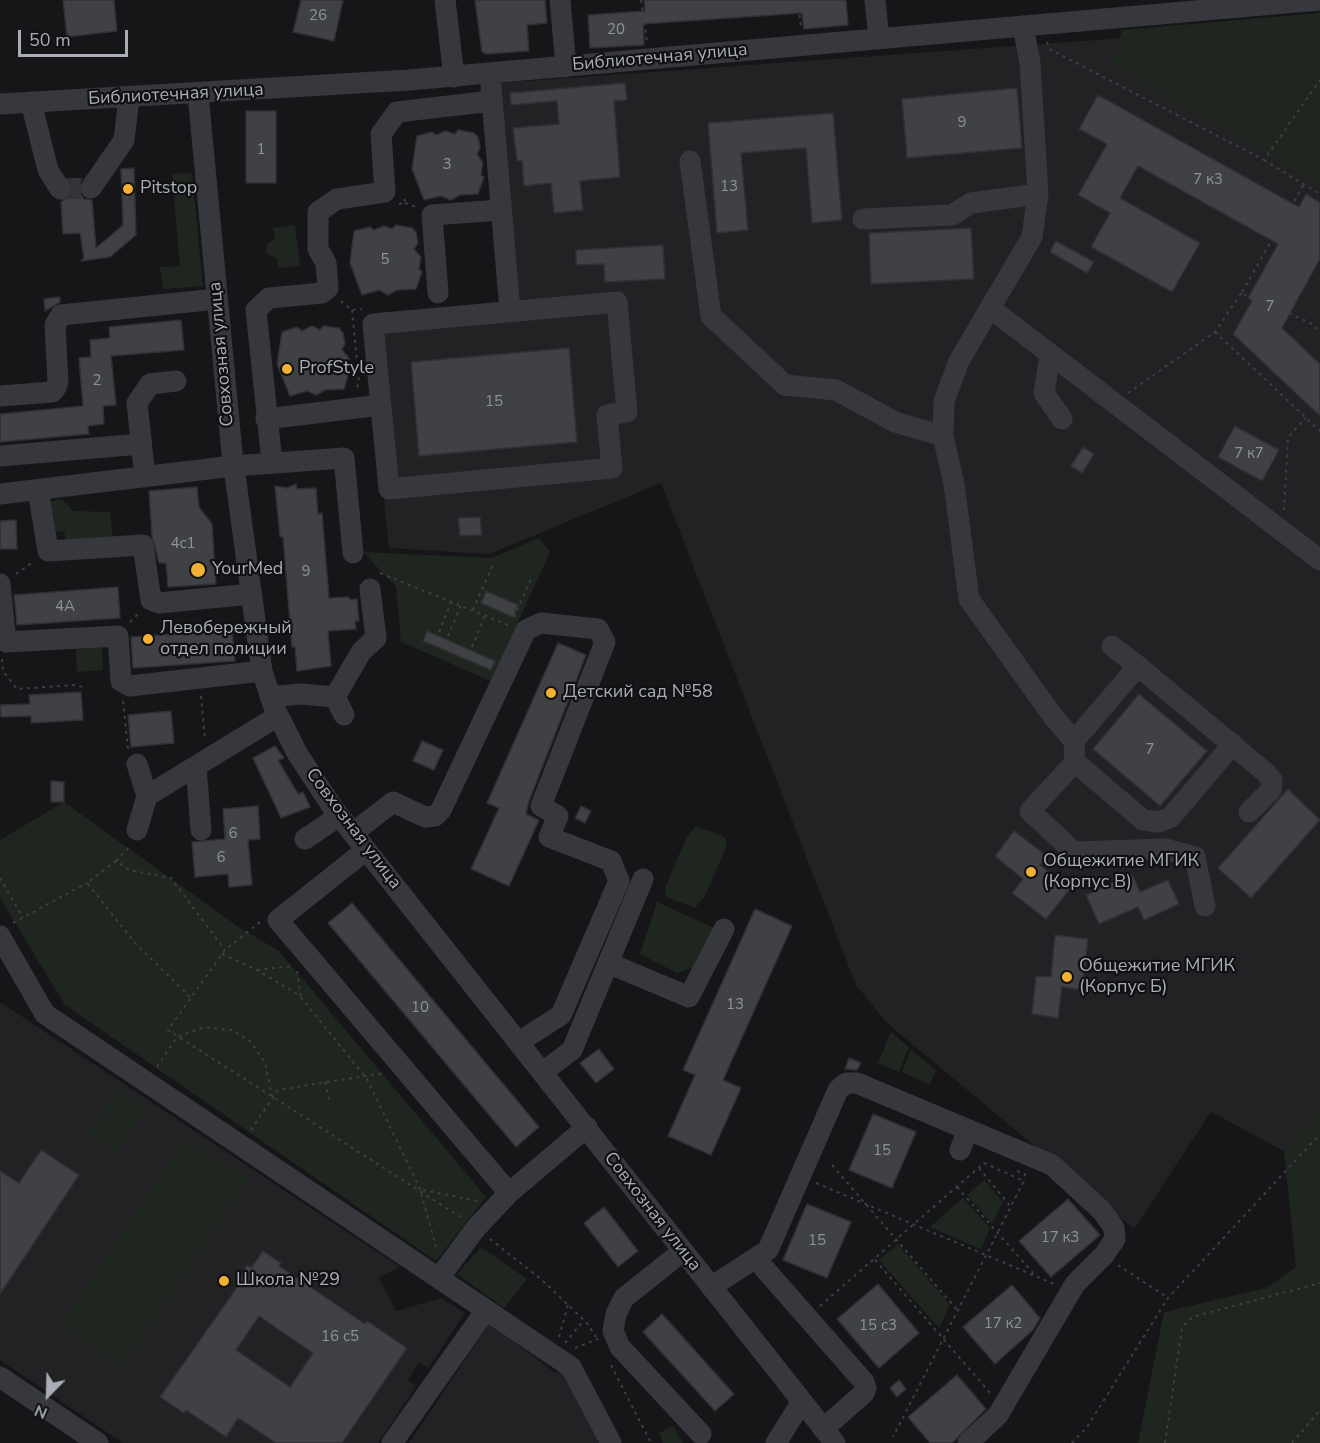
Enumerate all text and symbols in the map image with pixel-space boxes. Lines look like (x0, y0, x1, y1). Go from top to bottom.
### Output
house number: 26 (309, 7, 327, 25)
scale bar (21, 18, 130, 56)
house number: 20 (607, 21, 625, 39)
text: 50 m (29, 28, 71, 52)
street label: Библиотечная улица (571, 40, 749, 76)
street label: Библиотечная улица (88, 80, 264, 110)
house number: 9 (958, 114, 966, 132)
house number: 1 (257, 141, 265, 159)
house number: 3 (443, 156, 451, 174)
house number: 7 к3 (1193, 171, 1223, 189)
place label: Pitstop (140, 178, 197, 200)
house number: 13 (720, 178, 738, 196)
marker: Pitstop (121, 182, 135, 196)
house number: 5 (381, 251, 389, 269)
street label: Совхозная улица (205, 281, 239, 427)
house number: 7 (1266, 298, 1274, 316)
place label: ProfStyle (299, 358, 374, 380)
marker: ProfStyle (280, 362, 294, 376)
house number: 2 (93, 372, 101, 390)
house number: 15 (485, 393, 503, 411)
house number: 7 к7 (1234, 445, 1264, 463)
house number: 4с1 (170, 535, 196, 553)
place label: YourMed (212, 559, 283, 581)
marker: YourMed (189, 561, 207, 579)
house number: 9 (302, 563, 310, 581)
house number: 4А (55, 598, 75, 616)
place label: Левобережный отдел полиции (160, 618, 292, 660)
marker: Левобережный отдел полиции (141, 632, 155, 646)
place label: Детский сад №58 (563, 682, 713, 704)
marker: Детский сад №58 (544, 686, 558, 700)
house number: 7 (1146, 741, 1154, 759)
street label: Совхозная улица (301, 764, 405, 894)
house number: 6 (229, 825, 237, 843)
house number: 6 (217, 849, 225, 867)
place label: Общежитие МГИК (Корпус В) (1043, 851, 1199, 894)
marker: Общежитие МГИК (Корпус В) (1024, 865, 1038, 879)
place label: Общежитие МГИК (Корпус Б) (1079, 956, 1235, 998)
marker: Общежитие МГИК (Корпус Б) (1060, 970, 1074, 984)
house number: 13 (726, 996, 744, 1014)
house number: 10 (411, 999, 429, 1017)
house number: 15 (873, 1142, 891, 1160)
street label: Совхозная улица (599, 1148, 705, 1276)
house number: 17 к3 (1041, 1229, 1079, 1247)
house number: 15 (808, 1232, 826, 1250)
place label: Школа №29 (236, 1270, 340, 1292)
marker: Школа №29 (217, 1274, 231, 1288)
house number: 17 к2 (984, 1315, 1022, 1333)
house number: 15 с3 (859, 1317, 897, 1335)
house number: 16 с5 (321, 1328, 359, 1346)
north arrow (18, 1365, 78, 1425)
text: N (31, 1399, 51, 1424)

